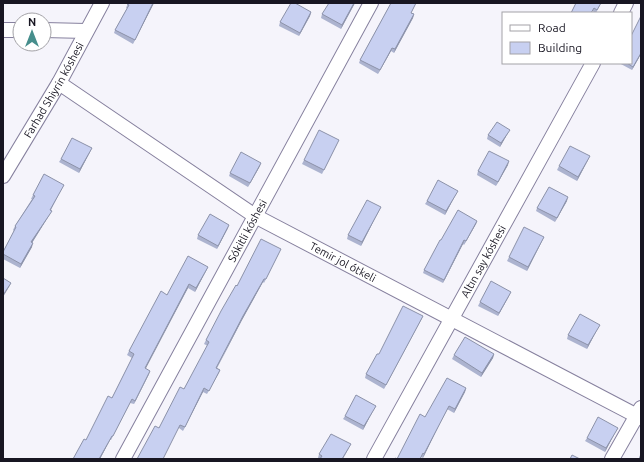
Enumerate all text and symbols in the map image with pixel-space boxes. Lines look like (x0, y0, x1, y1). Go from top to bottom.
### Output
north arrow (12, 12, 52, 52)
legend (502, 12, 632, 64)
text: N (28, 16, 36, 28)
text: Road (538, 21, 566, 34)
street label: Farhad Shiyrin kóshesi (22, 40, 86, 140)
text: Building (538, 41, 582, 54)
street label: Sókitli kóshesi (225, 197, 269, 264)
street label: Altın say kóshesi (459, 223, 508, 299)
street label: Temir jol ótkeli (308, 240, 378, 284)

